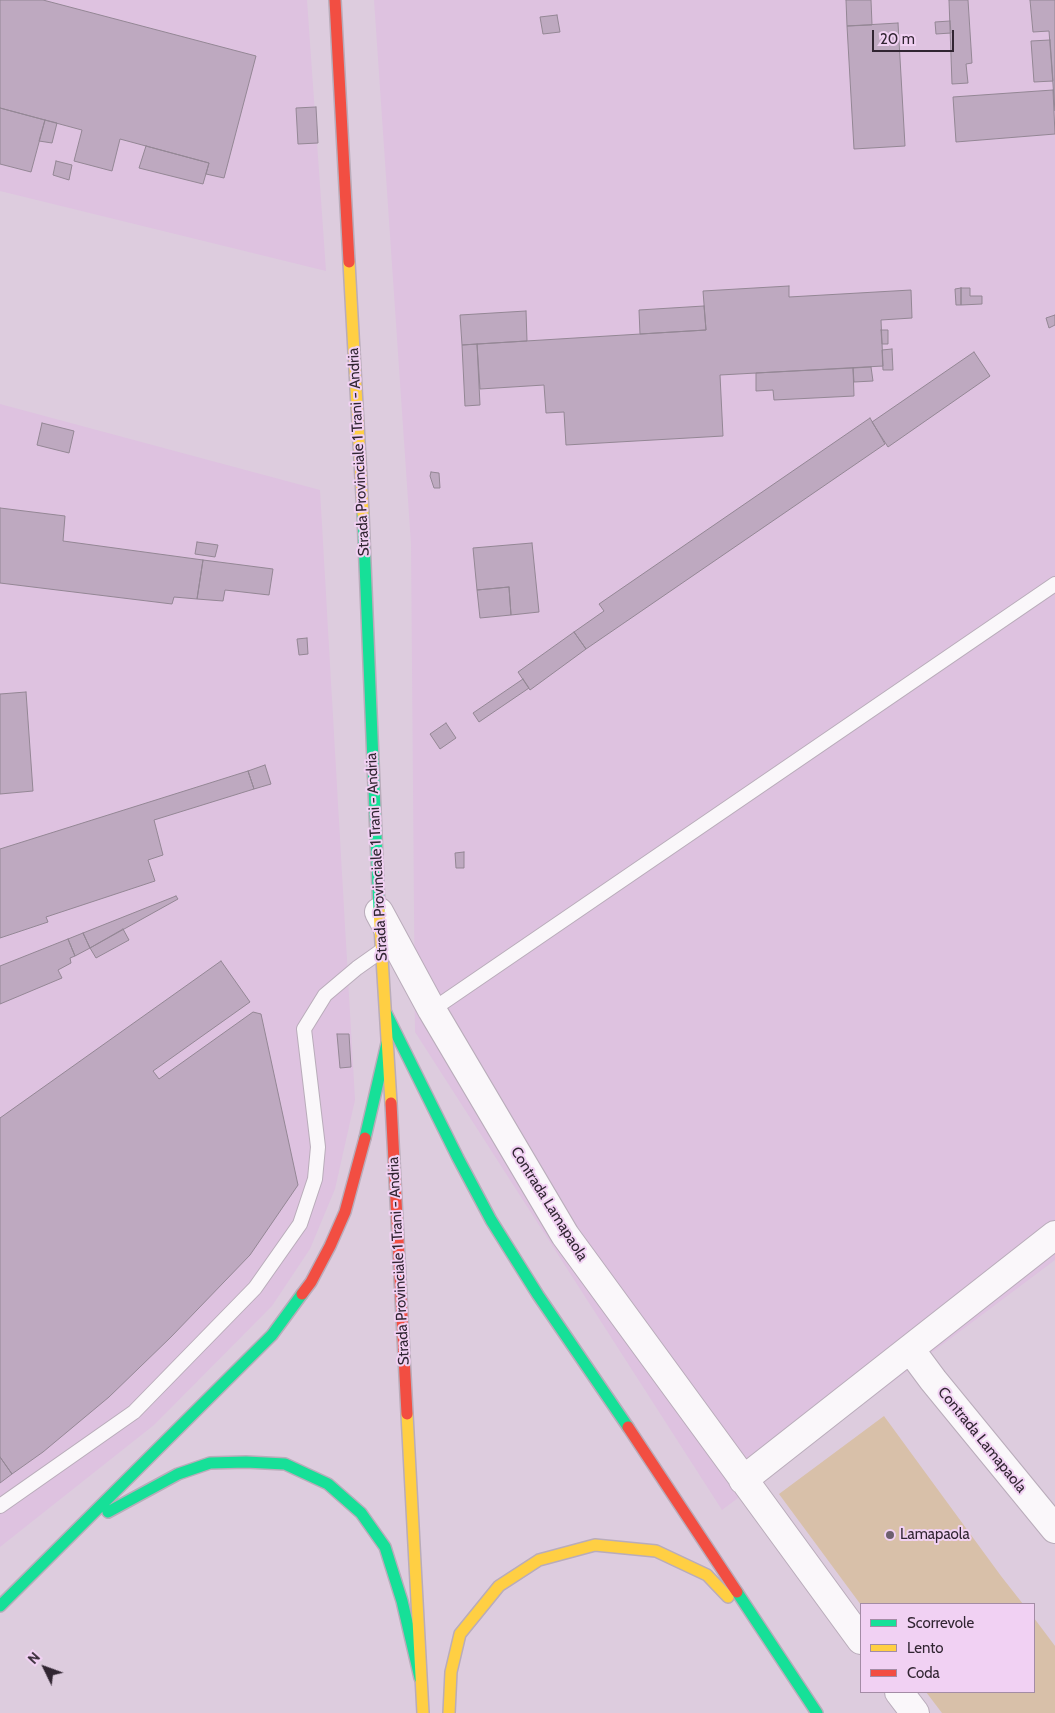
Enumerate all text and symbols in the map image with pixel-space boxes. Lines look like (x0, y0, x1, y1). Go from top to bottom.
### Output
scale bar (875, 20, 958, 52)
text: 20 m (880, 30, 915, 48)
street label: Strada Provinciale 1 Trani - Andria (345, 347, 373, 557)
street label: Strada Provinciale 1 Trani - Andria (363, 752, 391, 962)
street label: Contrada Lamapaola (507, 1144, 591, 1264)
street label: Strada Provinciale 1 Trani - Andria (385, 1156, 413, 1366)
street label: Contrada Lamapaola (934, 1383, 1030, 1497)
place label: Lamapaola (900, 1526, 970, 1544)
marker: Lamapaola (884, 1529, 896, 1541)
legend (860, 1603, 1035, 1693)
text: Scorrevole (907, 1614, 974, 1632)
text: Lento (907, 1639, 944, 1657)
north arrow (20, 1643, 70, 1693)
text: N (24, 1648, 44, 1668)
text: Coda (907, 1664, 940, 1682)

